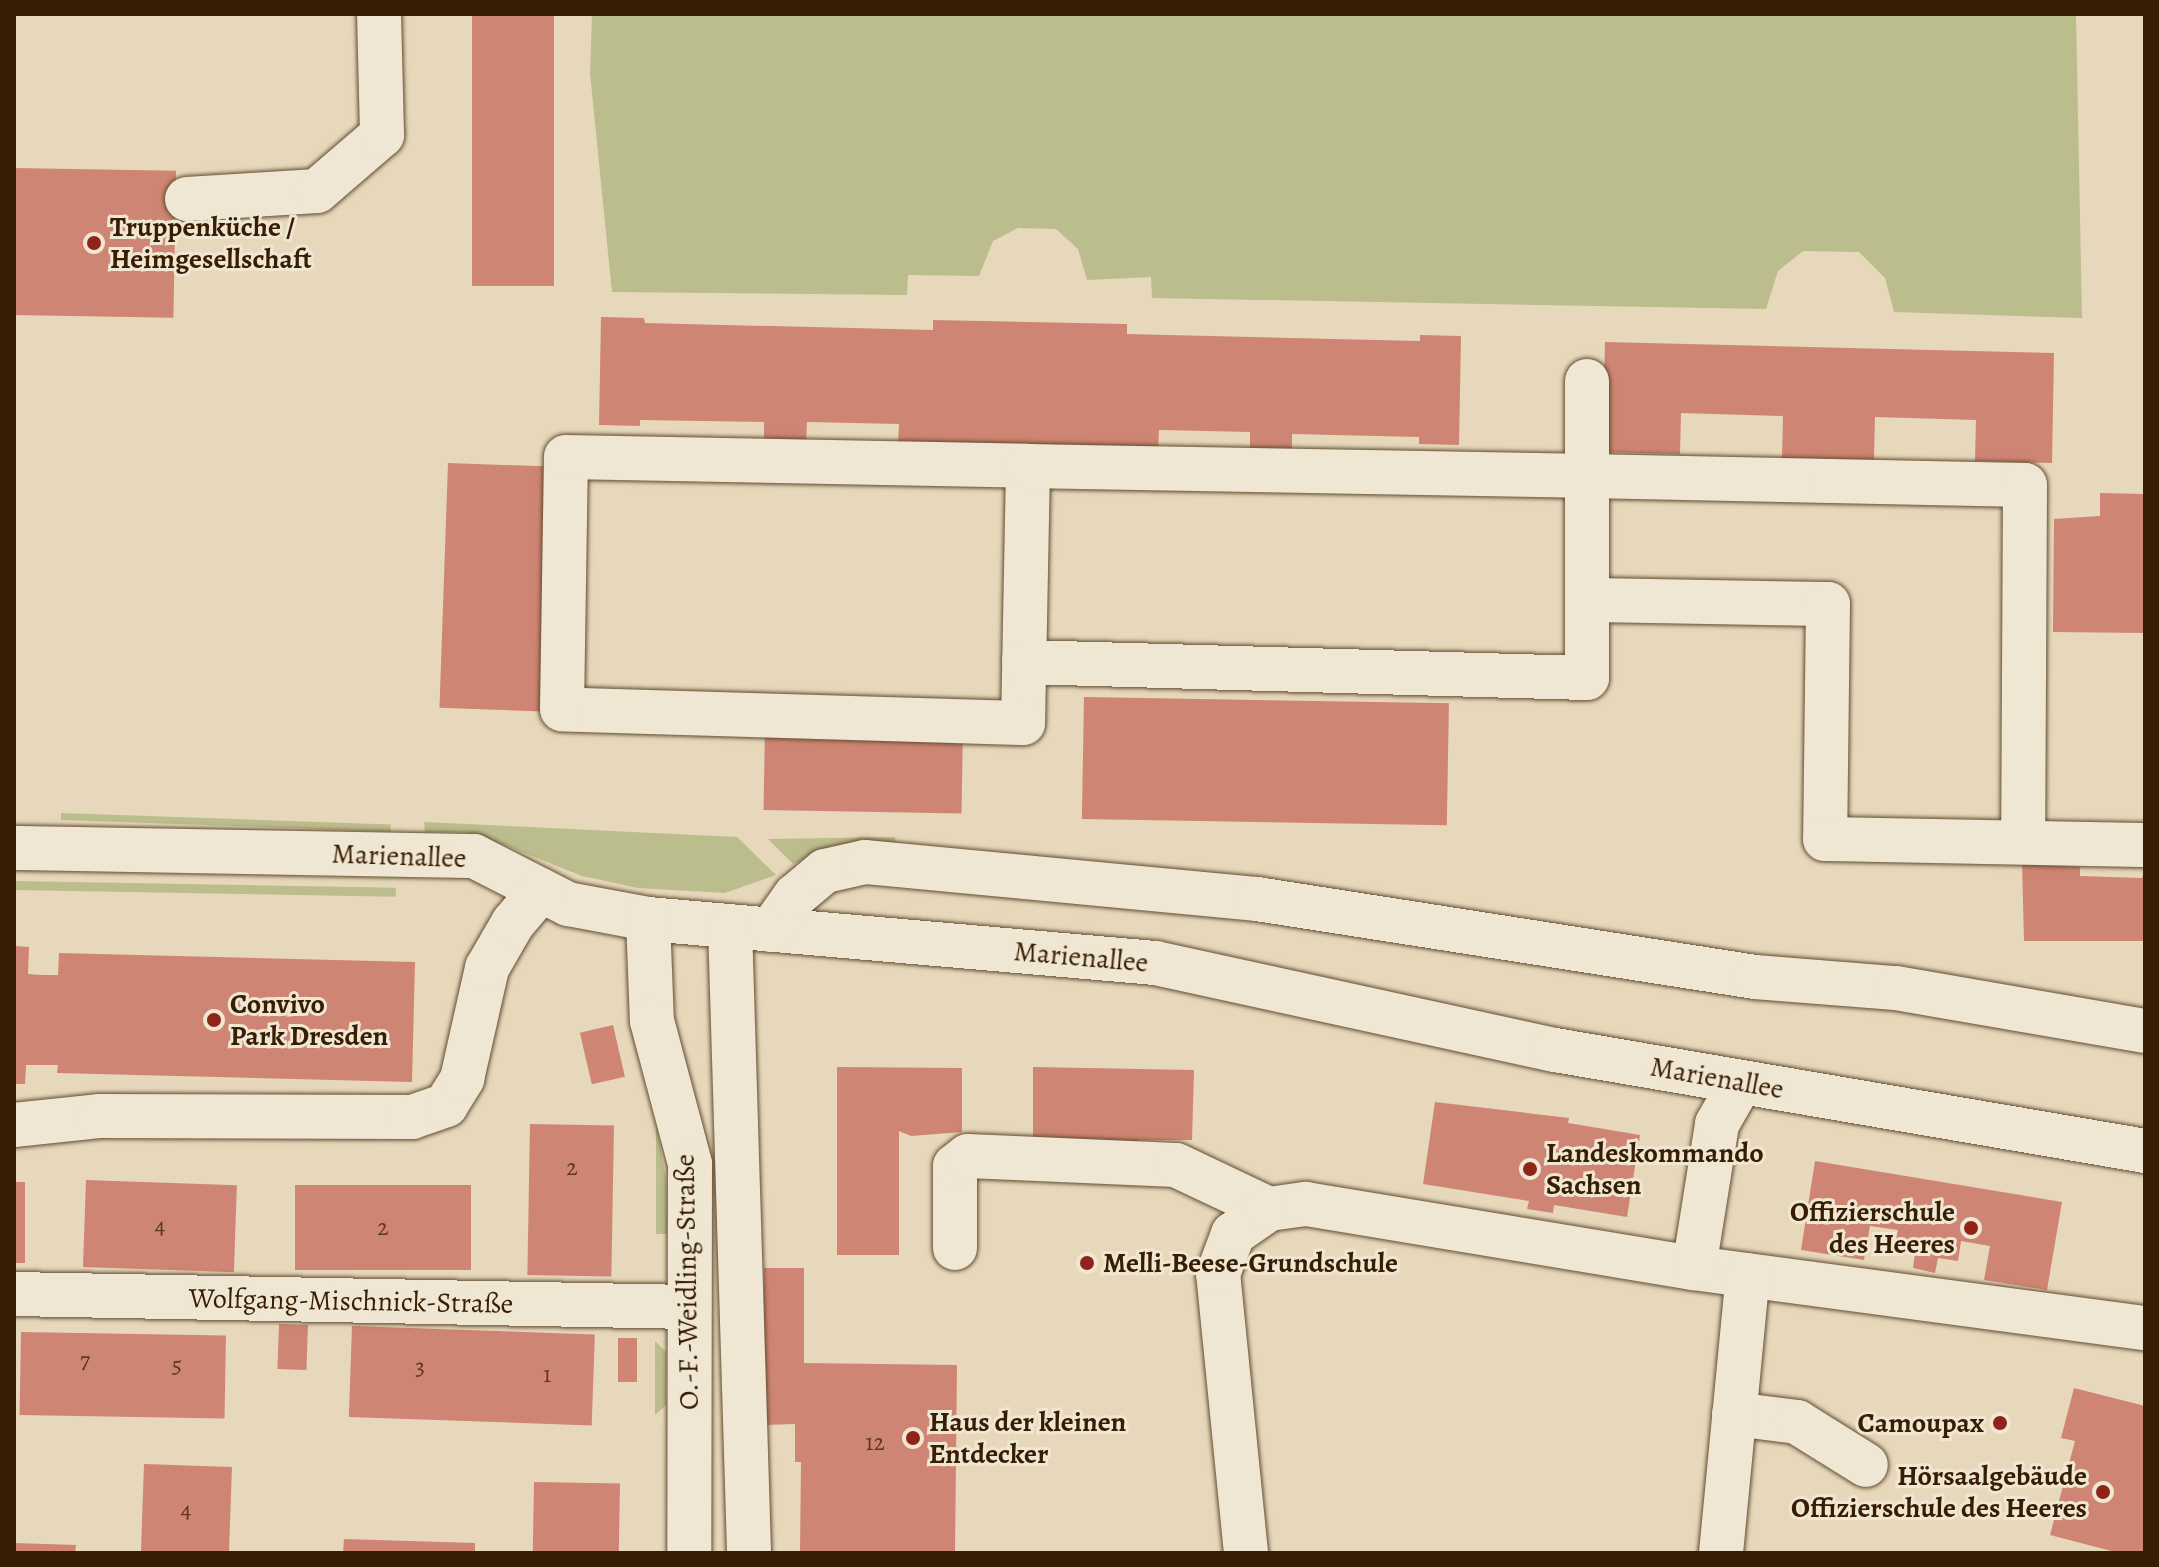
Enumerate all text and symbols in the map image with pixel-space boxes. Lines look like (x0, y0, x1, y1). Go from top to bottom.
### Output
place label: Truppenküche / Heimgesellschaft (110, 210, 312, 276)
marker: Truppenküche / Heimgesellschaft (85, 234, 103, 252)
street label: Marienallee (331, 837, 467, 875)
street label: Marienallee (1012, 934, 1150, 980)
place label: Convivo Park Dresden (230, 987, 388, 1053)
marker: Convivo Park Dresden (205, 1011, 223, 1029)
street label: Marienallee (1648, 1050, 1786, 1106)
place label: Landeskommando Sachsen (1546, 1136, 1764, 1202)
house number: 2 (566, 1154, 578, 1182)
street label: O.-F.-Weidling-Straße (668, 1154, 706, 1410)
marker: Landeskommando Sachsen (1521, 1160, 1539, 1178)
place label: Offizierschule des Heeres (1790, 1195, 1955, 1261)
house number: 4 (155, 1212, 165, 1240)
house number: 2 (377, 1214, 389, 1242)
marker: Offizierschule des Heeres (1962, 1219, 1980, 1237)
place label: Melli-Beese-Grundschule (1103, 1246, 1398, 1280)
marker: Melli-Beese-Grundschule (1078, 1254, 1096, 1272)
street label: Wolfgang-Mischnick-Straße (189, 1281, 513, 1321)
house number: 7 (80, 1347, 90, 1375)
house number: 5 (172, 1352, 182, 1380)
house number: 3 (415, 1354, 425, 1382)
house number: 1 (543, 1361, 551, 1389)
place label: Haus der kleinen Entdecker (929, 1405, 1126, 1471)
place label: Camoupax (1858, 1406, 1984, 1440)
marker: Camoupax (1991, 1414, 2009, 1432)
house number: 12 (865, 1429, 885, 1457)
marker: Haus der kleinen Entdecker (904, 1429, 922, 1447)
place label: Hörsaalgebäude Offizierschule des Heeres (1791, 1459, 2087, 1525)
marker: Hörsaalgebäude Offizierschule des Heeres (2094, 1483, 2112, 1501)
house number: 4 (181, 1496, 191, 1524)

